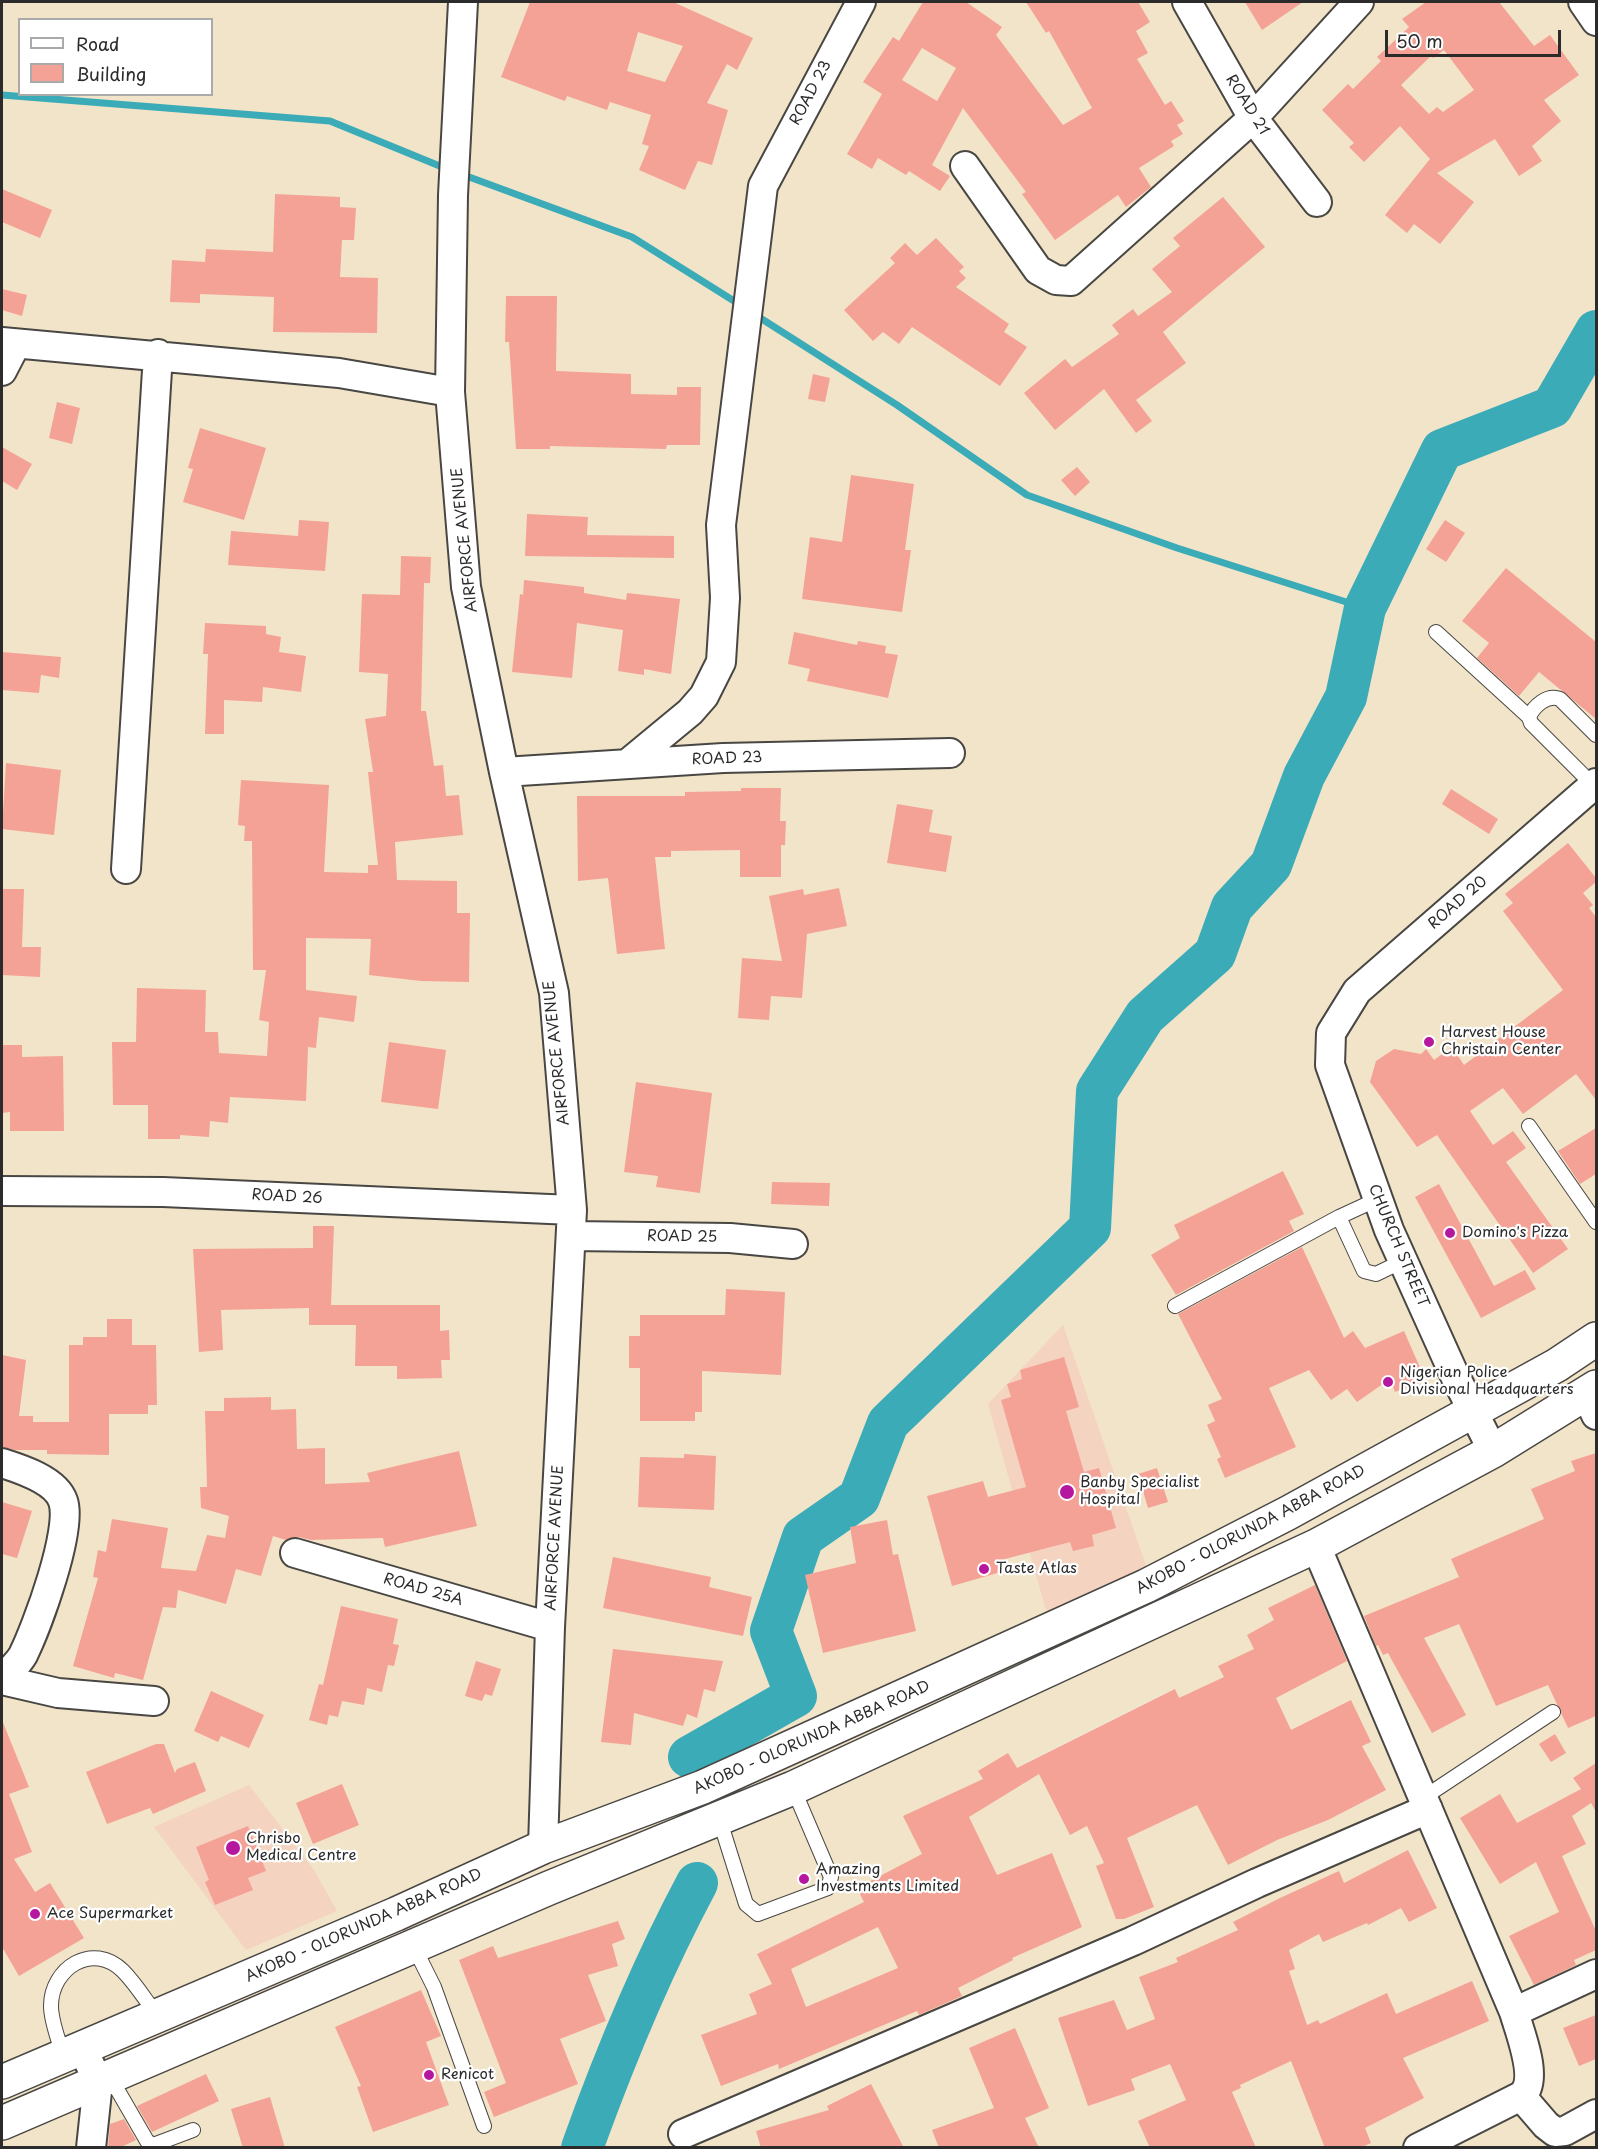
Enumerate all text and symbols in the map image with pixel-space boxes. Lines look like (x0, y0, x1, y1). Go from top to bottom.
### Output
legend (18, 18, 213, 96)
scale bar (1388, 18, 1564, 56)
text: 50 m (1396, 27, 1443, 54)
text: Road (76, 30, 120, 57)
street label: ROAD 23 (786, 58, 836, 128)
text: Building (76, 60, 146, 87)
street label: ROAD 21 (1221, 71, 1273, 139)
street label: AIRFORCE AVENUE (448, 467, 482, 613)
street label: ROAD 23 (691, 749, 763, 769)
street label: ROAD 20 (1425, 873, 1491, 933)
street label: AIRFORCE AVENUE (540, 980, 574, 1126)
place label: Harvest House Christain Center (1441, 1024, 1561, 1059)
marker: Harvest House Christain Center (1422, 1035, 1436, 1049)
street label: CHURCH STREET (1364, 1182, 1432, 1310)
street label: ROAD 26 (251, 1186, 323, 1208)
place label: Domino's Pizza (1462, 1224, 1568, 1242)
marker: Domino's Pizza (1443, 1226, 1457, 1240)
street label: ROAD 25 (647, 1227, 717, 1247)
place label: Nigerian Police Divisional Headquarters (1400, 1364, 1574, 1399)
marker: Nigerian Police Divisional Headquarters (1381, 1375, 1395, 1389)
street label: AKOBO - OLORUNDA ABBA ROAD (1133, 1462, 1369, 1598)
street label: AIRFORCE AVENUE (542, 1465, 568, 1611)
place label: Banby Specialist Hospital (1080, 1474, 1199, 1509)
marker: Banby Specialist Hospital (1058, 1483, 1076, 1501)
place label: Taste Atlas (996, 1560, 1077, 1578)
marker: Taste Atlas (977, 1562, 991, 1576)
street label: ROAD 25A (381, 1570, 465, 1610)
street label: AKOBO - OLORUNDA ABBA ROAD (691, 1678, 933, 1798)
place label: Chrisbo Medical Centre (246, 1830, 356, 1865)
marker: Chrisbo Medical Centre (224, 1839, 242, 1857)
place label: Amazing Investments Limited (816, 1861, 959, 1896)
street label: AKOBO - OLORUNDA ABBA ROAD (243, 1866, 485, 1986)
marker: Amazing Investments Limited (797, 1872, 811, 1886)
place label: Ace Supermarket (47, 1905, 173, 1923)
marker: Ace Supermarket (28, 1907, 42, 1921)
place label: Renicot (441, 2066, 494, 2084)
marker: Renicot (422, 2068, 436, 2082)

